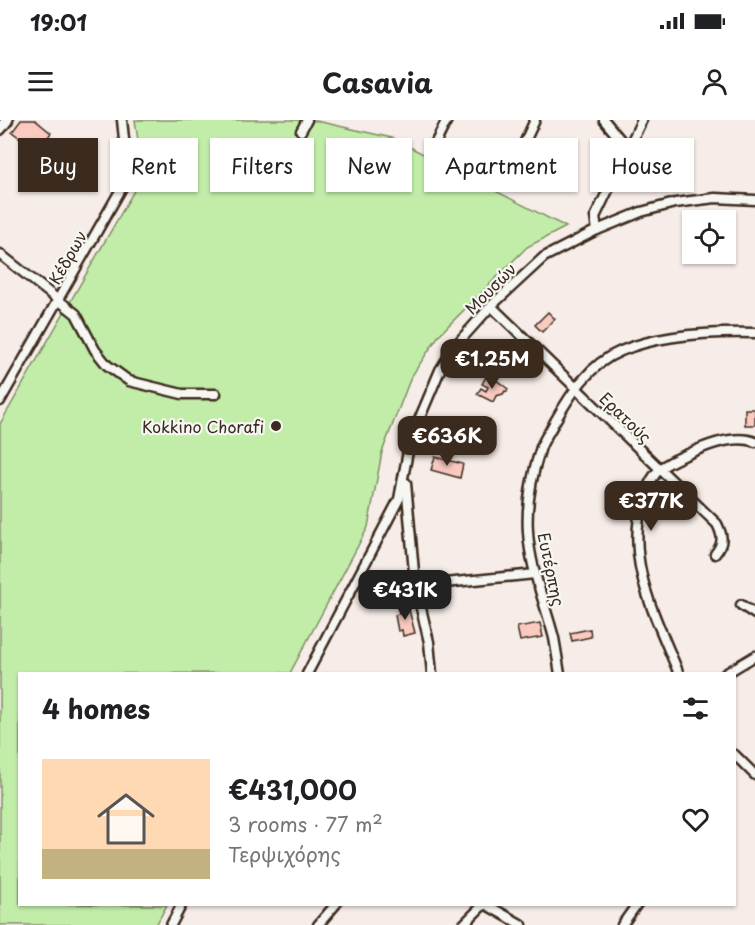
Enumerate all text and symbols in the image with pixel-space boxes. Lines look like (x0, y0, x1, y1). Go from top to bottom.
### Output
text: 19:01 (30, 5, 87, 38)
text: Casavia (322, 61, 433, 102)
icon: menu (24, 65, 57, 98)
icon: person (698, 65, 731, 98)
chip: Buy (18, 138, 98, 192)
chip: Rent (110, 138, 198, 192)
chip: Filters (210, 138, 314, 192)
chip: New (326, 138, 412, 192)
chip: Apartment (424, 138, 578, 192)
chip: House (590, 138, 694, 192)
map controls (682, 210, 736, 264)
button: locate (682, 210, 736, 264)
street label: Κέδρων (42, 226, 92, 288)
street label: Μουσών (459, 257, 521, 319)
pin: €1.25M (443, 339, 541, 390)
text: €1.25M (454, 343, 530, 373)
street label: Ερατούς (595, 386, 657, 448)
place label: Kokkino Chorafi (142, 414, 264, 438)
pin: €636K (405, 416, 489, 467)
marker: Kokkino Chorafi (269, 419, 283, 433)
text: €636K (412, 420, 482, 450)
pin: €377K (609, 481, 693, 532)
text: €377K (618, 485, 684, 515)
street label: Ευτέρπης (532, 530, 572, 608)
pin: €431K (363, 570, 447, 621)
text: €431K (372, 574, 438, 604)
text: 4 homes (42, 689, 150, 728)
icon: filters (679, 692, 712, 725)
text: €431,000 (228, 770, 357, 809)
icon: home (90, 783, 162, 855)
icon: heart (679, 803, 712, 836)
text: 3 rooms · 77 m² (228, 809, 383, 839)
text: Τερψιχόρης (228, 839, 341, 869)

